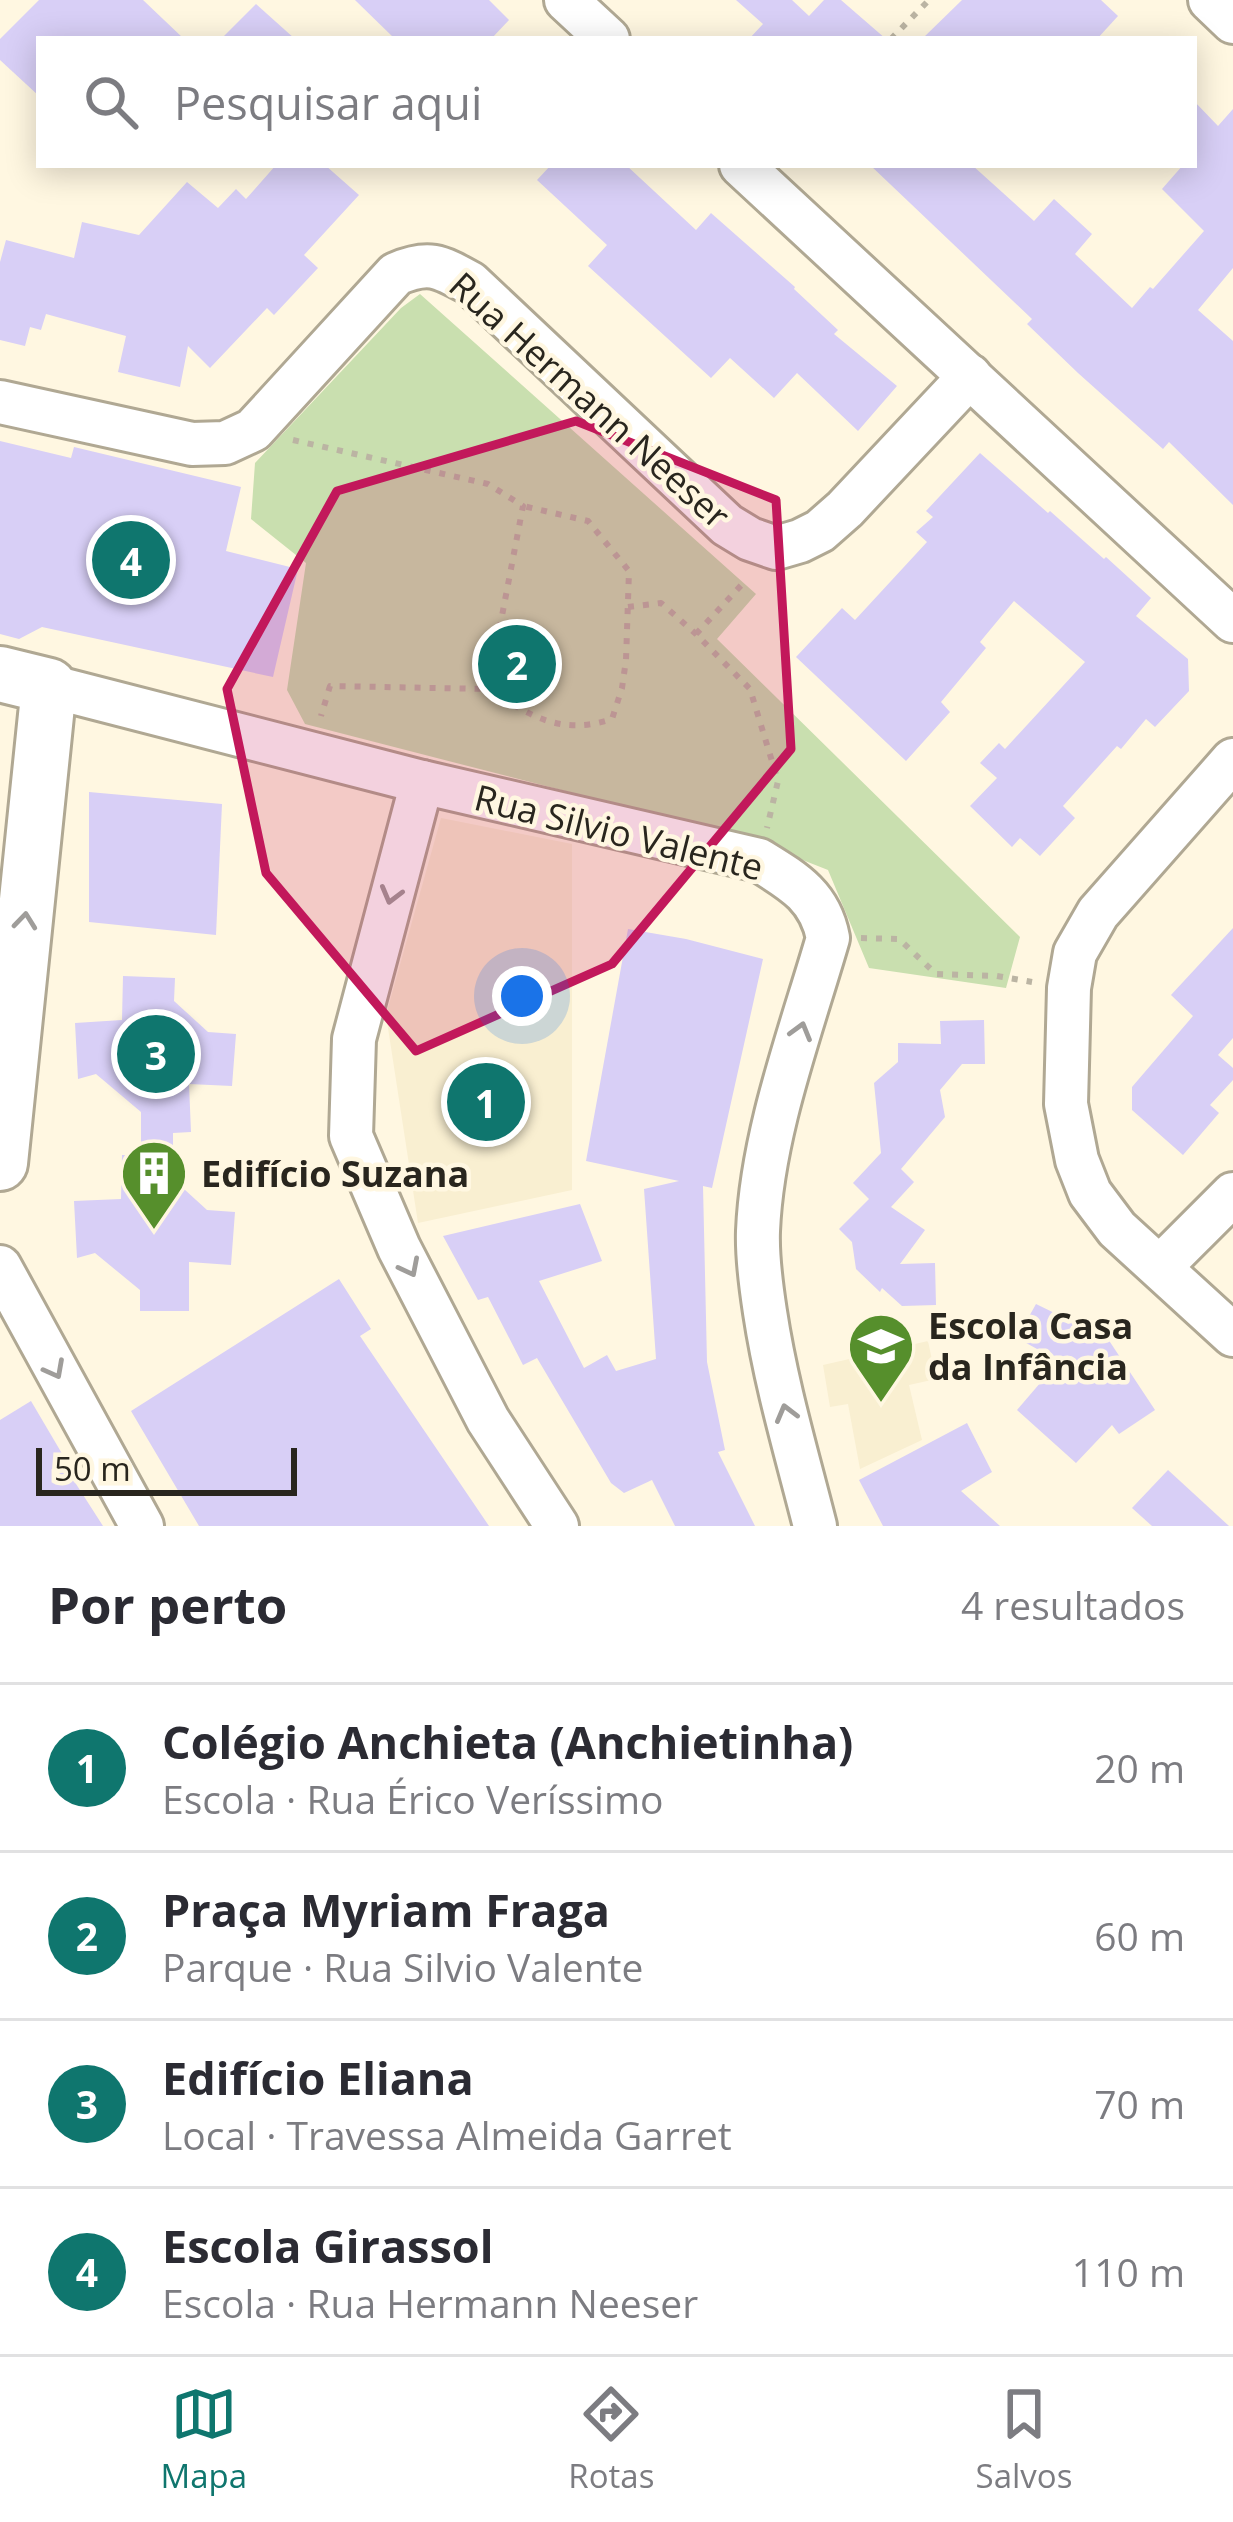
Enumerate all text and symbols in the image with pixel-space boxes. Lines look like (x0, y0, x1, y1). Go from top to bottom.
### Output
search box (36, 36, 1197, 168)
icon: search (78, 69, 144, 135)
text: Pesquisar aqui (174, 72, 482, 133)
street label: Rua Hermann Neeser (439, 261, 741, 539)
pin: 4 (92, 515, 170, 605)
pin: 2 (478, 619, 556, 709)
street label: Rua Silvio Valente (470, 772, 768, 892)
one-way arrow (381, 885, 406, 905)
one-way arrow (12, 911, 37, 930)
your location (492, 966, 552, 1026)
pin: 3 (117, 1009, 195, 1099)
one-way arrow (787, 1021, 812, 1042)
pin: 1 (447, 1057, 525, 1147)
building icon: Edifício Suzana (119, 1138, 189, 1232)
place label: Edifício Suzana (201, 1149, 469, 1198)
one-way arrow (395, 1256, 418, 1278)
place label: Escola Casa da Infância (928, 1301, 1133, 1391)
school or university icon: Escola Casa da Infância (846, 1311, 916, 1405)
one-way arrow (40, 1358, 63, 1380)
one-way arrow (775, 1403, 800, 1423)
scale bar (36, 1442, 297, 1495)
text: 50 m (54, 1446, 131, 1491)
text: Por perto (48, 1569, 287, 1639)
text: 4 resultados (961, 1578, 1185, 1631)
text: Colégio Anchieta (Anchietinha) (162, 1711, 853, 1772)
text: 1 (76, 1741, 98, 1794)
text: 20 m (1094, 1741, 1185, 1794)
text: Escola · Rua Érico Veríssimo (162, 1772, 663, 1825)
text: Praça Myriam Fraga (162, 1879, 610, 1940)
text: 2 (76, 1909, 98, 1962)
text: 60 m (1094, 1909, 1185, 1962)
text: Parque · Rua Silvio Valente (162, 1940, 643, 1993)
text: Edifício Eliana (162, 2047, 474, 2108)
text: 3 (76, 2077, 98, 2130)
text: 70 m (1094, 2077, 1185, 2130)
text: Local · Travessa Almeida Garret (162, 2108, 732, 2161)
text: Escola Girassol (162, 2215, 493, 2276)
text: 4 (76, 2245, 98, 2298)
text: 110 m (1072, 2245, 1185, 2298)
text: Escola · Rua Hermann Neeser (162, 2276, 698, 2329)
tab: Mapa (161, 2381, 247, 2498)
tab: Rotas (568, 2381, 654, 2498)
tab: Salvos (976, 2381, 1072, 2498)

